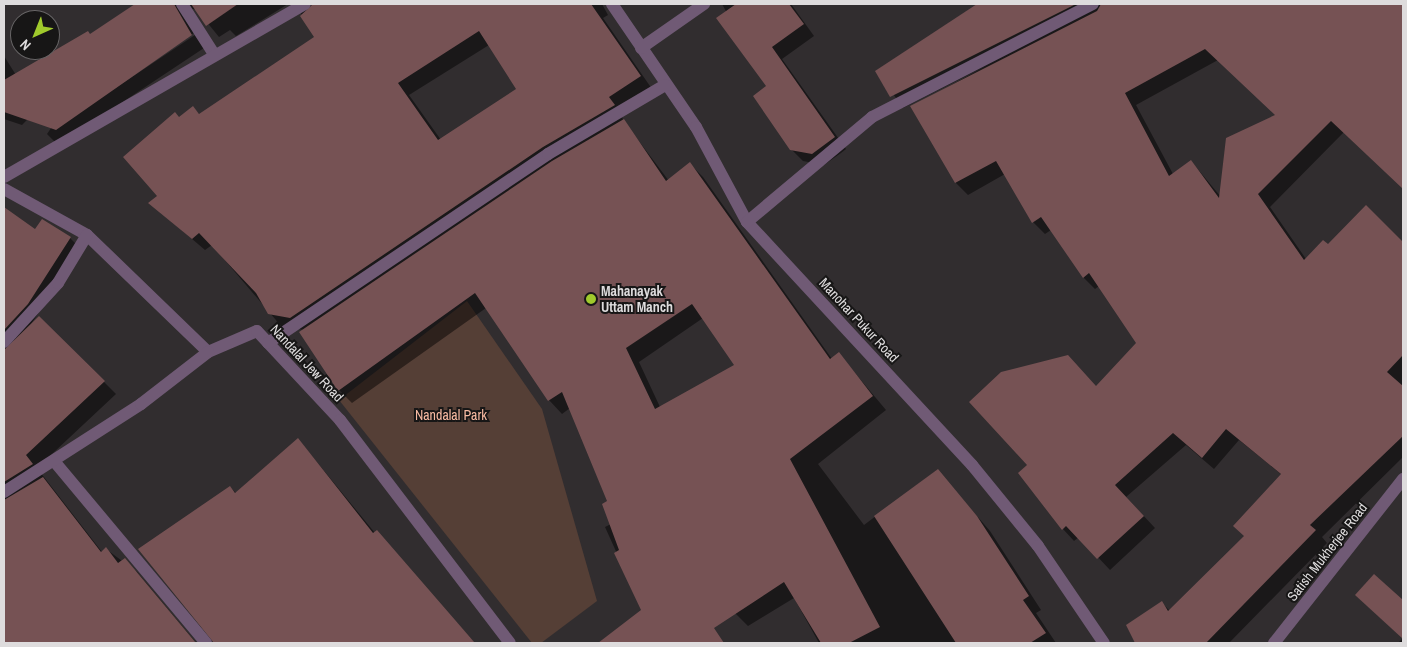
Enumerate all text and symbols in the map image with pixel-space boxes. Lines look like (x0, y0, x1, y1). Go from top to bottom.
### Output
north arrow (10, 10, 60, 60)
text: N (16, 36, 35, 54)
street label: Manohar Pukur Road (816, 274, 902, 366)
place label: Mahanayak Uttam Manch (601, 283, 673, 316)
marker: Mahanayak Uttam Manch (585, 293, 597, 305)
street label: Nandalal Jew Road (267, 321, 347, 405)
park label: Nandalal Park (415, 407, 487, 423)
street label: Satish Mukherjee Road (1283, 500, 1371, 604)

